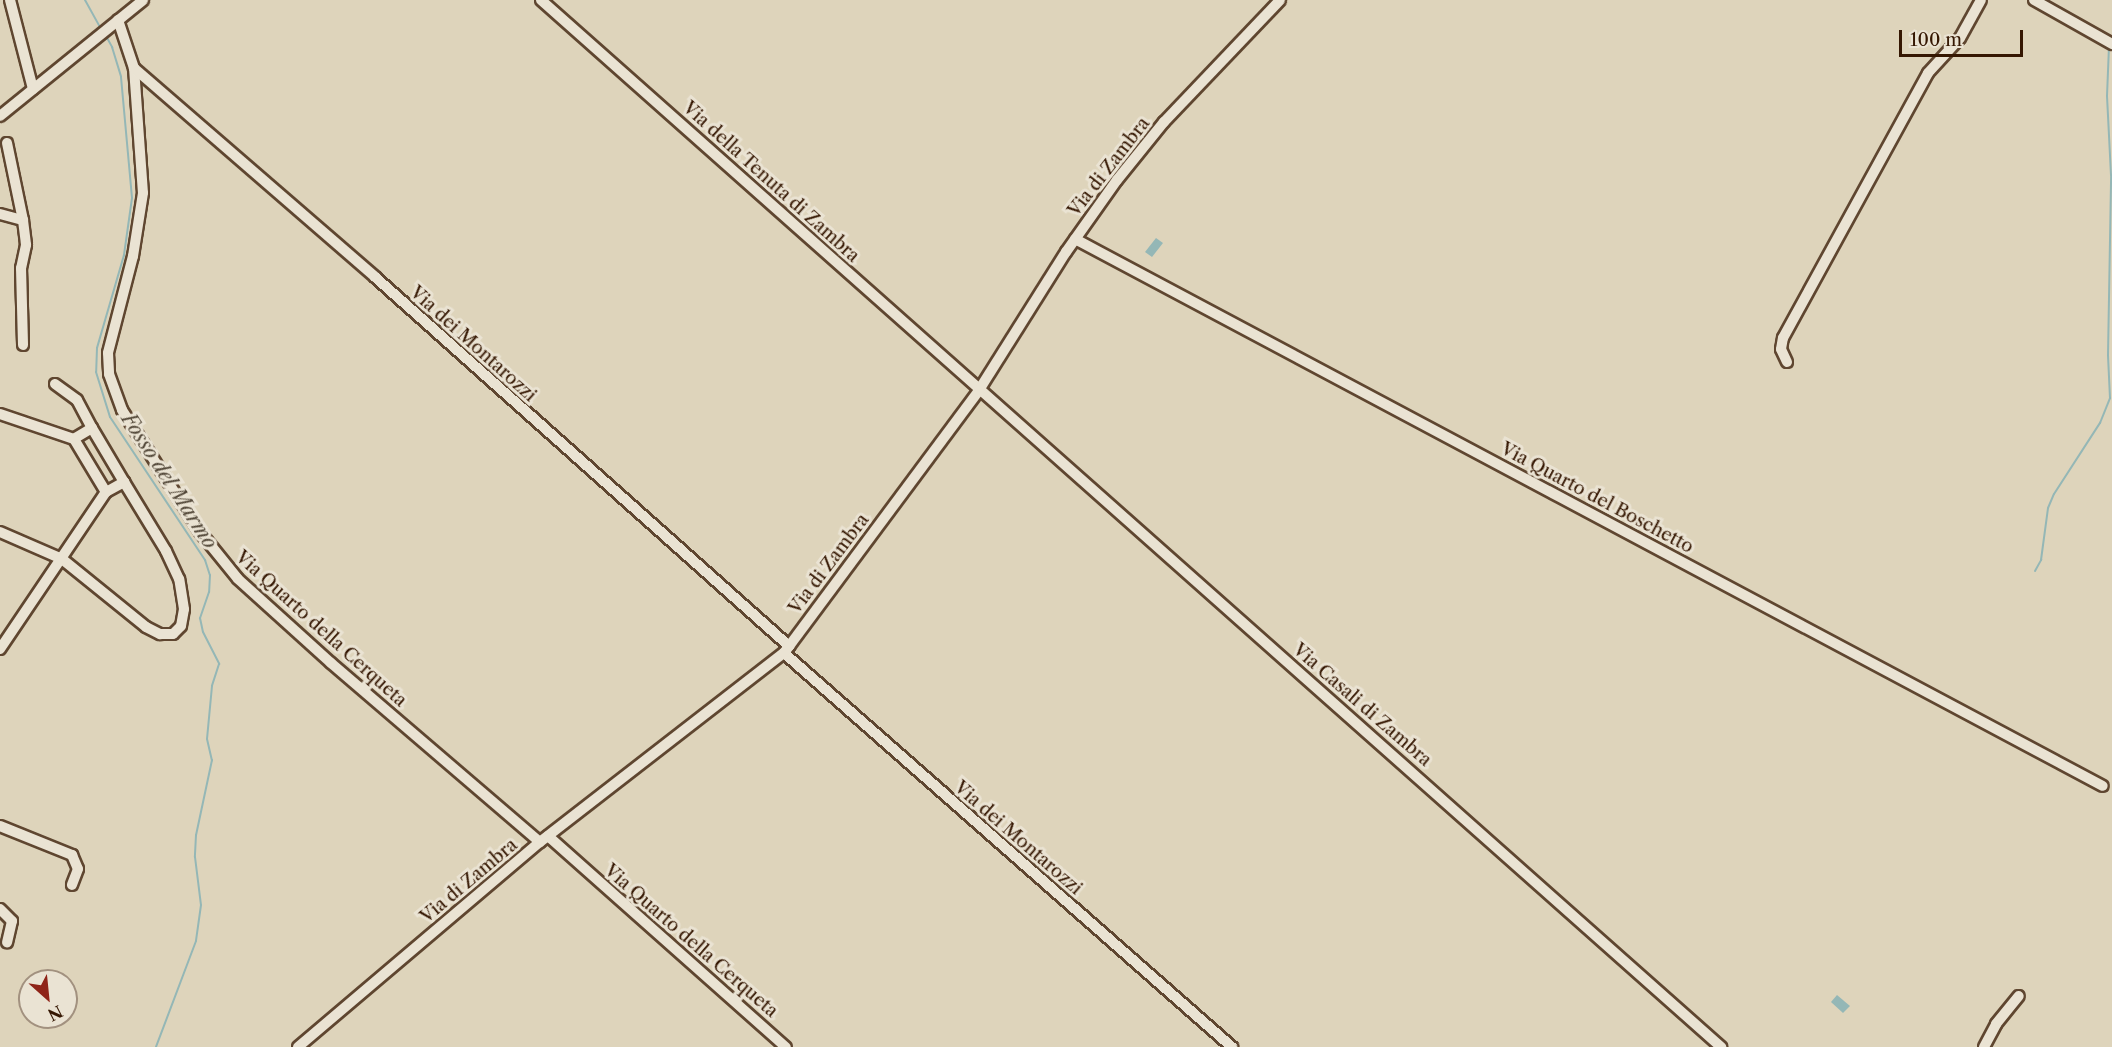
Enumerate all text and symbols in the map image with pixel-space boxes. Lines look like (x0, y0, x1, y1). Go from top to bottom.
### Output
scale bar (1902, 18, 2026, 56)
text: 100 m (1910, 29, 1962, 51)
street label: Via della Tenuta di Zambra (678, 97, 864, 267)
street label: Via di Zambra (1063, 113, 1155, 221)
street label: Via dei Montarozzi (405, 282, 541, 406)
water label: Fosso del Marmo (116, 409, 222, 553)
street label: Via Quarto del Boschetto (1497, 438, 1697, 558)
street label: Via di Zambra (784, 509, 874, 619)
street label: Via Quarto della Cerqueta (231, 546, 411, 712)
street label: Via Casali di Zambra (1288, 639, 1436, 771)
street label: Via dei Montarozzi (950, 777, 1086, 899)
street label: Via di Zambra (416, 834, 522, 928)
street label: Via Quarto della Cerqueta (600, 860, 782, 1022)
north arrow (18, 969, 78, 1029)
text: N (45, 1001, 66, 1025)

